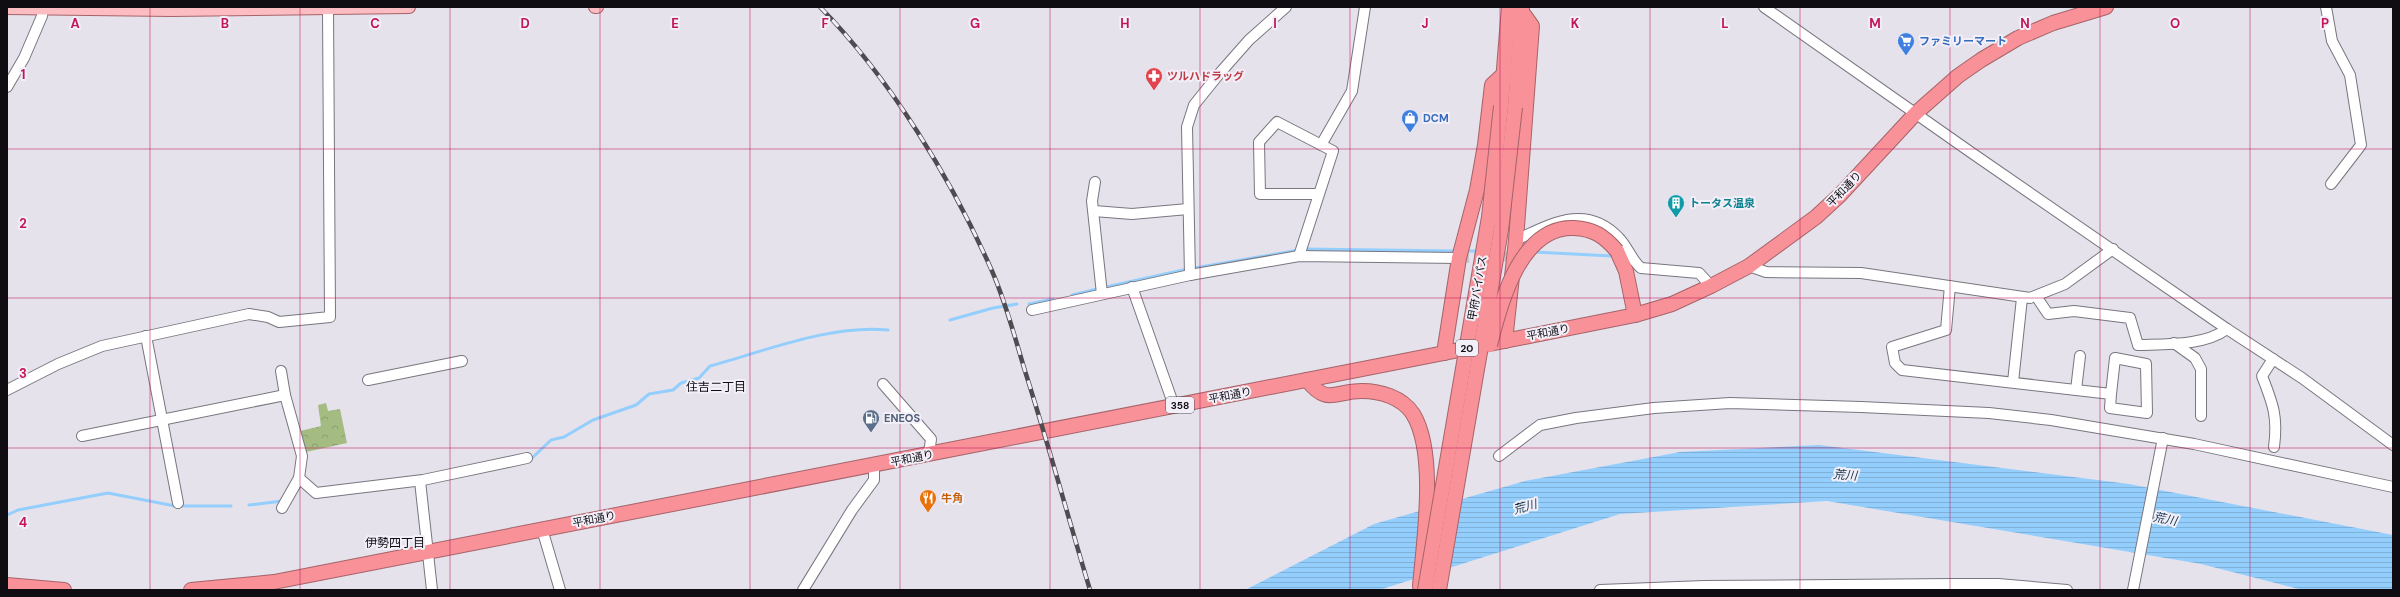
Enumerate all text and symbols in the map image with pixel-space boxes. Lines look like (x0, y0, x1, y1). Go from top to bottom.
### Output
text: A (70, 15, 80, 32)
text: B (221, 15, 229, 32)
text: C (370, 15, 380, 32)
text: D (520, 15, 530, 32)
text: E (671, 15, 679, 32)
text: F (821, 15, 829, 32)
text: G (970, 15, 980, 32)
text: H (1120, 15, 1130, 32)
text: I (1273, 15, 1277, 32)
text: J (1421, 15, 1429, 32)
text: K (1571, 15, 1580, 32)
text: L (1721, 15, 1729, 32)
text: M (1869, 15, 1881, 32)
text: N (2020, 15, 2030, 32)
text: O (2170, 15, 2180, 32)
text: P (2321, 15, 2329, 32)
supermarket icon: ファミリーマート (1896, 31, 1916, 56)
place label: ファミリーマート (1919, 34, 2007, 48)
text: 1 (21, 66, 25, 83)
pharmacy icon: ツルハドラッグ (1144, 66, 1164, 91)
place label: ツルハドラッグ (1167, 69, 1244, 83)
shop icon: DCM (1400, 108, 1420, 133)
place label: DCM (1423, 111, 1449, 125)
street label: 平和通り (1824, 168, 1864, 210)
building icon: トータス温泉 (1666, 193, 1686, 218)
place label: トータス温泉 (1689, 196, 1755, 210)
text: 2 (19, 215, 27, 232)
street label: 甲府バイパス (1464, 254, 1490, 322)
street label: 平和通り (1525, 321, 1571, 343)
road number: 20 (1456, 340, 1478, 356)
text: 3 (19, 365, 27, 382)
district label: 住吉二丁目 (686, 379, 746, 395)
street label: 平和通り (1207, 384, 1253, 406)
road number: 358 (1166, 397, 1194, 413)
fuel station icon: ENEOS (861, 408, 881, 433)
place label: ENEOS (884, 411, 920, 425)
street label: 平和通り (889, 447, 935, 469)
water label: 荒川 (1832, 466, 1860, 484)
restaurant icon: 牛角 (918, 488, 938, 513)
place label: 牛角 (941, 491, 963, 505)
water label: 荒川 (1511, 496, 1541, 518)
street label: 平和通り (571, 508, 617, 530)
water label: 荒川 (2152, 509, 2180, 530)
text: 4 (19, 514, 27, 531)
district label: 伊勢四丁目 (365, 535, 425, 551)

